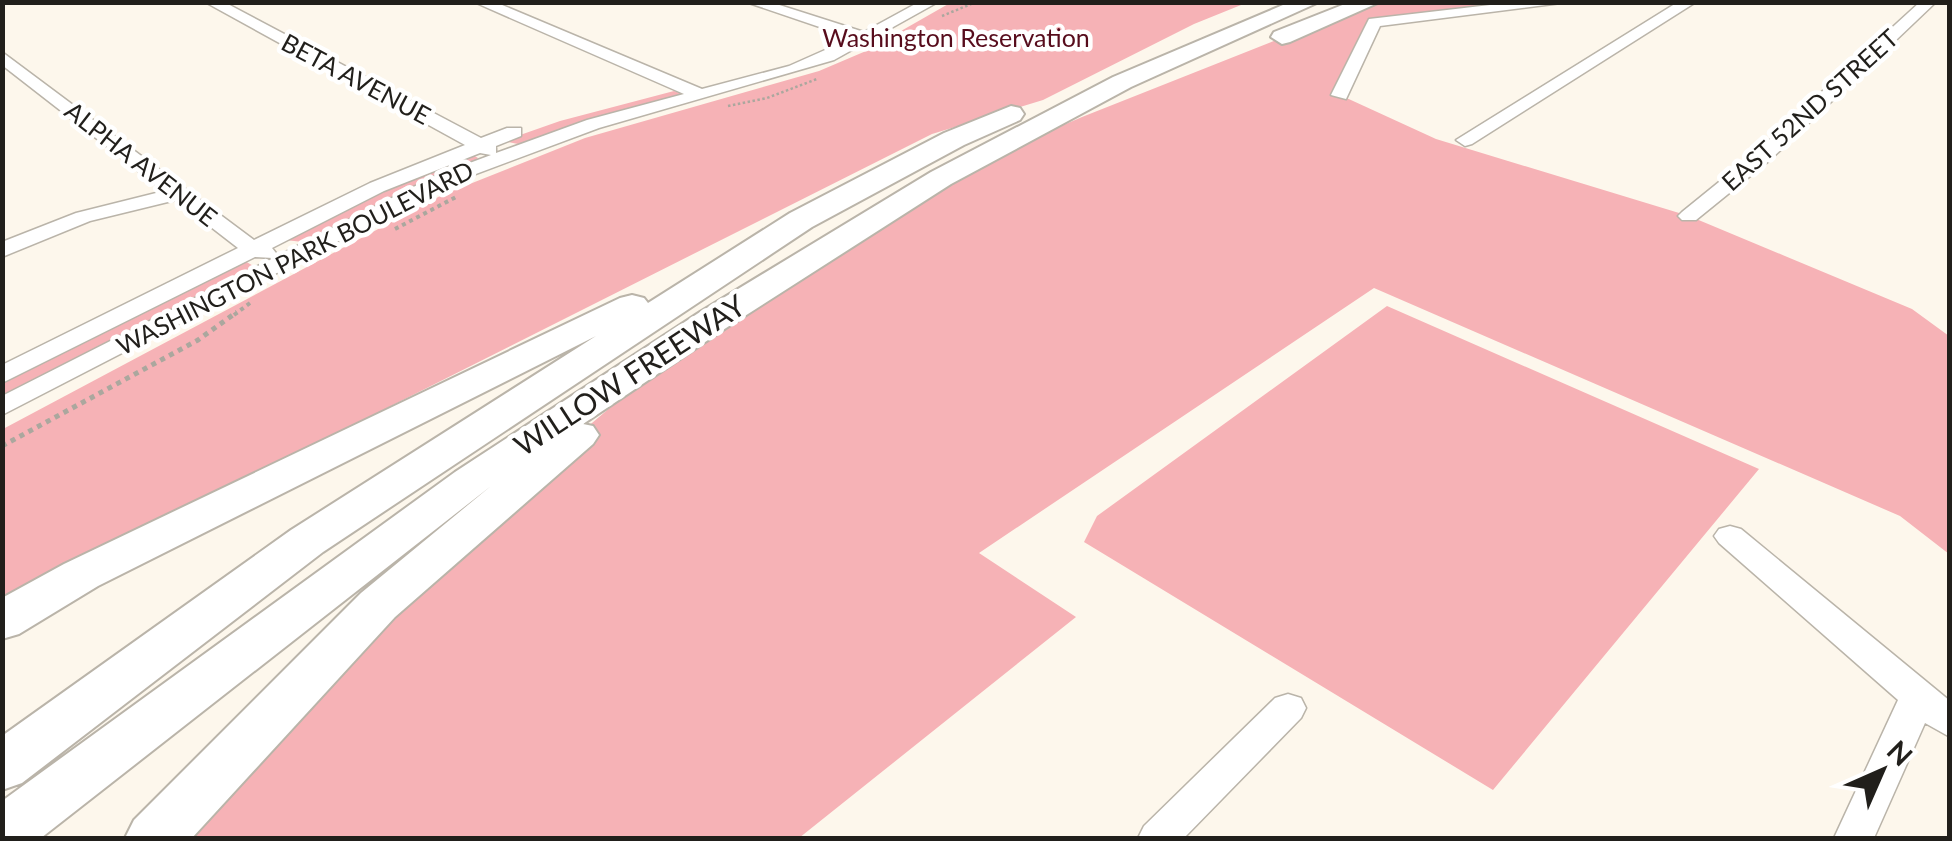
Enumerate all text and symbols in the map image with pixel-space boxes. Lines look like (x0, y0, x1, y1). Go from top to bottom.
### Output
park label: Washington Reservation (822, 22, 1090, 52)
street label: EAST 52ND STREET (1715, 22, 1904, 196)
street label: BETA AVENUE (277, 26, 436, 130)
street label: ALPHA AVENUE (60, 95, 223, 232)
street label: WASHINGTON PARK BOULEVARD (111, 154, 478, 360)
street label: WILLOW FREEWAY (507, 286, 752, 463)
north arrow (1832, 721, 1932, 821)
text: N (1881, 733, 1920, 772)

